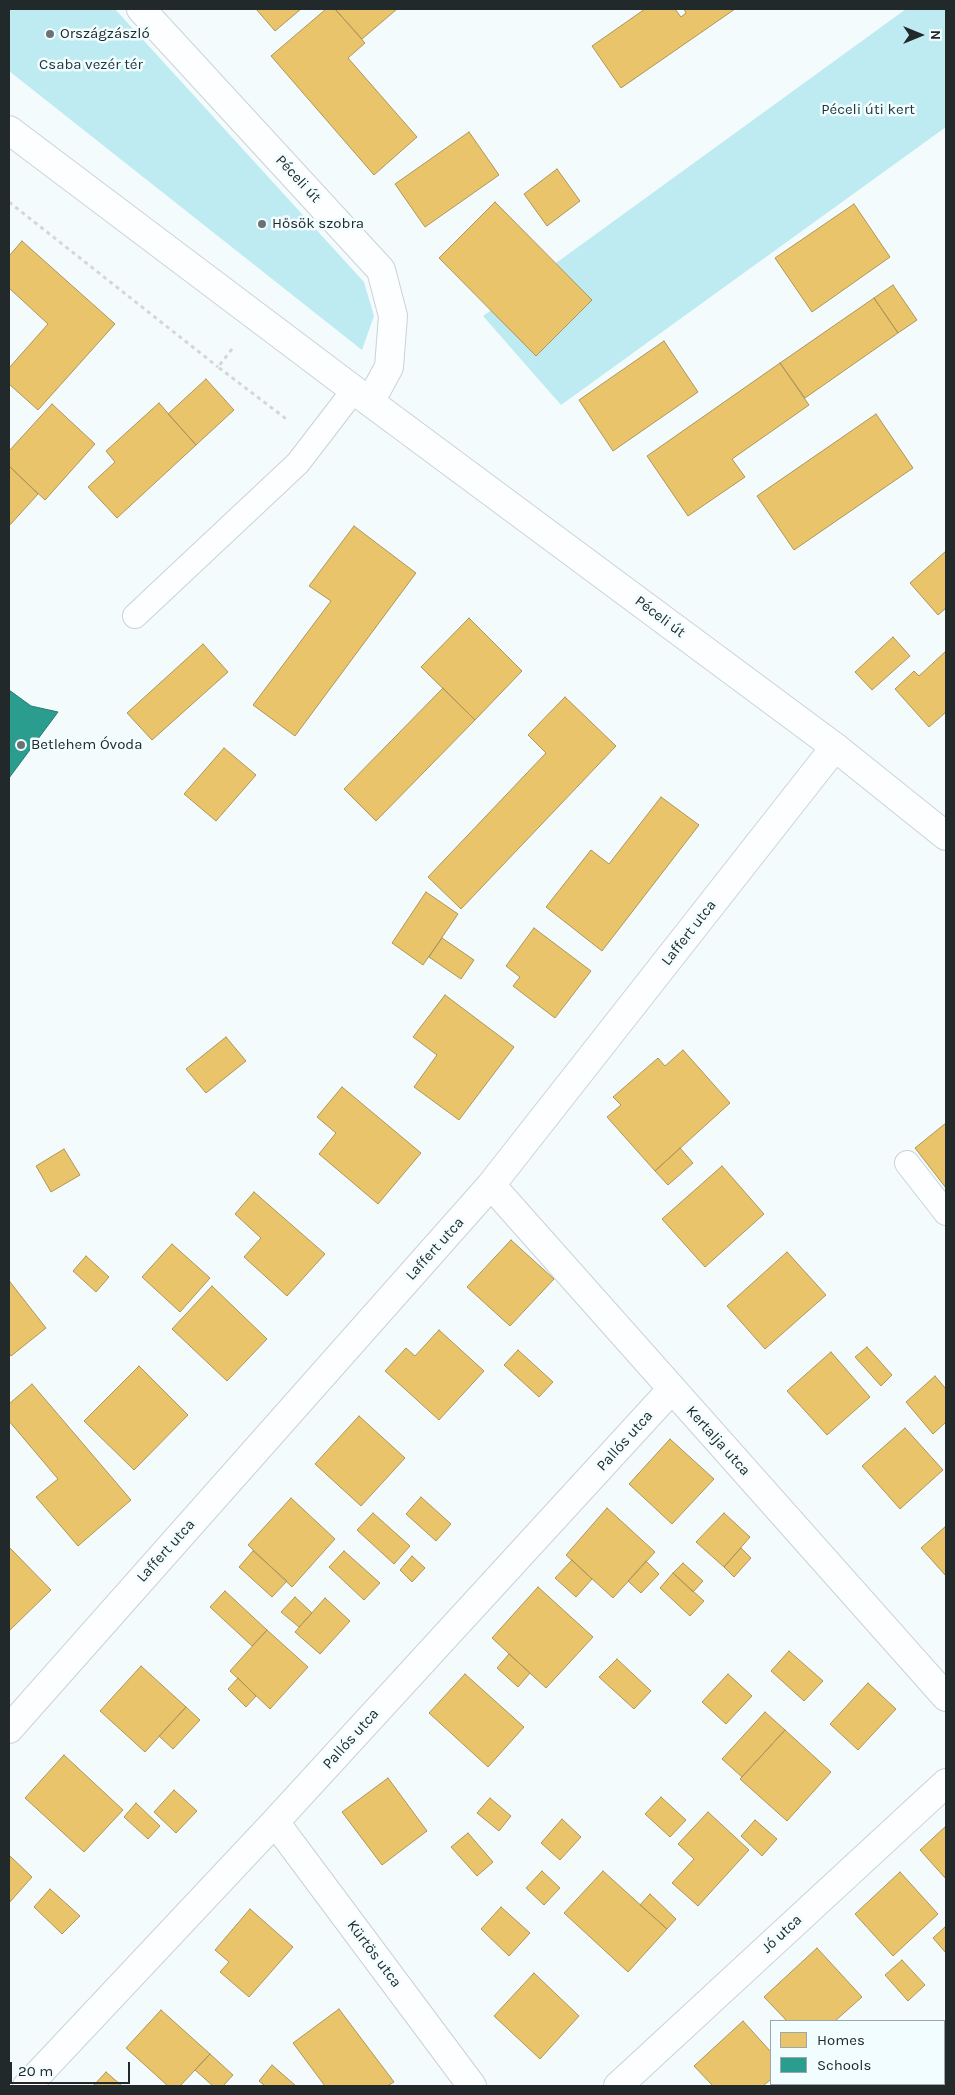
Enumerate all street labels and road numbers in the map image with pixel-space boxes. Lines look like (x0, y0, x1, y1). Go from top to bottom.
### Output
street label: Péceli út (272, 152, 324, 206)
street label: Péceli út (631, 592, 689, 642)
street label: Laffert utca (658, 896, 720, 970)
street label: Laffert utca (402, 1214, 468, 1284)
street label: Kertalja utca (682, 1402, 754, 1480)
street label: Pallós utca (593, 1407, 657, 1475)
street label: Laffert utca (133, 1516, 199, 1586)
street label: Pallós utca (319, 1705, 383, 1773)
street label: Jó utca (758, 1911, 806, 1957)
street label: Kürtös utca (343, 1917, 405, 1991)

